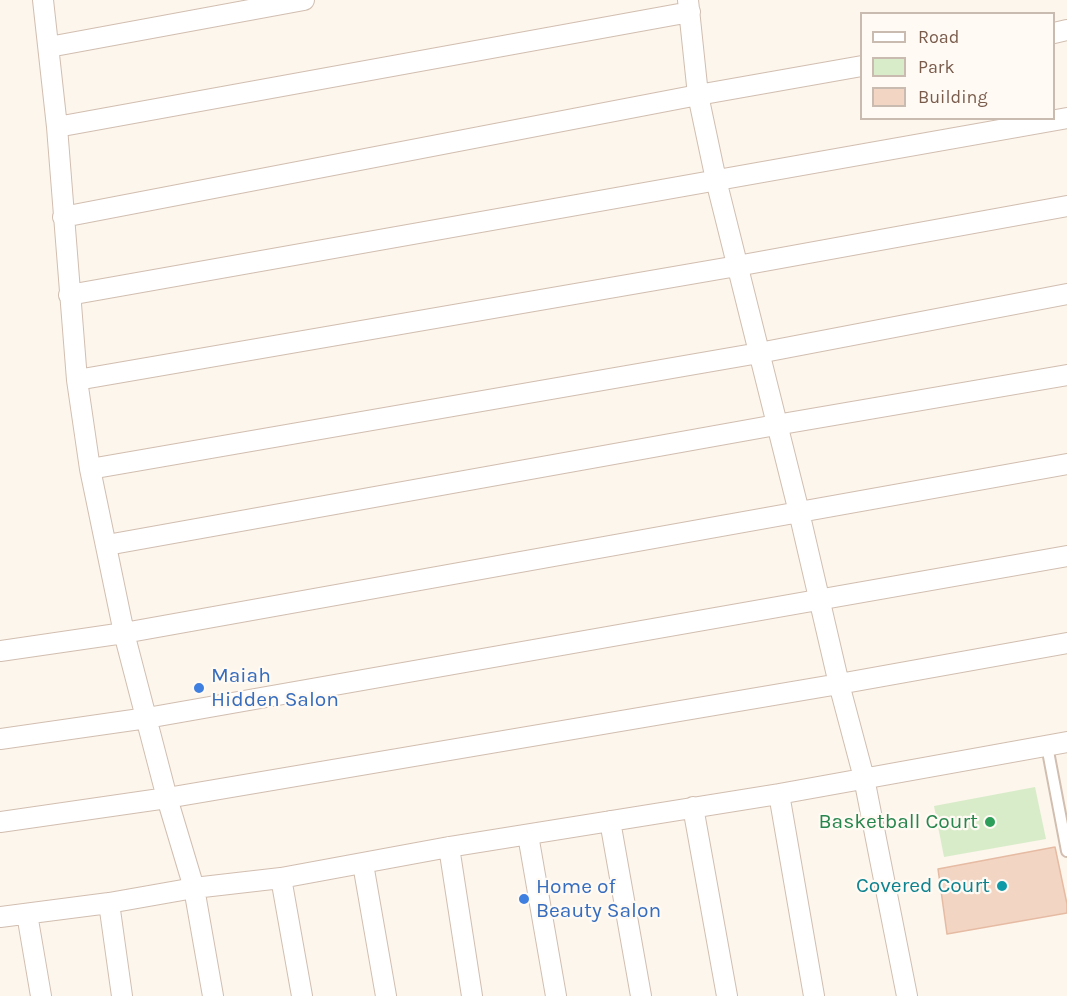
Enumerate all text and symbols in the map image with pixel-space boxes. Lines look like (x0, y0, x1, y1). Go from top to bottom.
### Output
legend (860, 12, 1055, 120)
text: Road (918, 26, 959, 48)
text: Park (918, 56, 955, 78)
text: Building (918, 86, 988, 108)
place label: Maiah Hidden Salon (211, 663, 339, 713)
marker: Maiah Hidden Salon (192, 681, 206, 695)
place label: Basketball Court (819, 809, 978, 835)
marker: Basketball Court (983, 815, 997, 829)
place label: Covered Court (856, 873, 990, 899)
place label: Home of Beauty Salon (536, 874, 661, 924)
marker: Covered Court (995, 879, 1009, 893)
marker: Home of Beauty Salon (517, 892, 531, 906)

